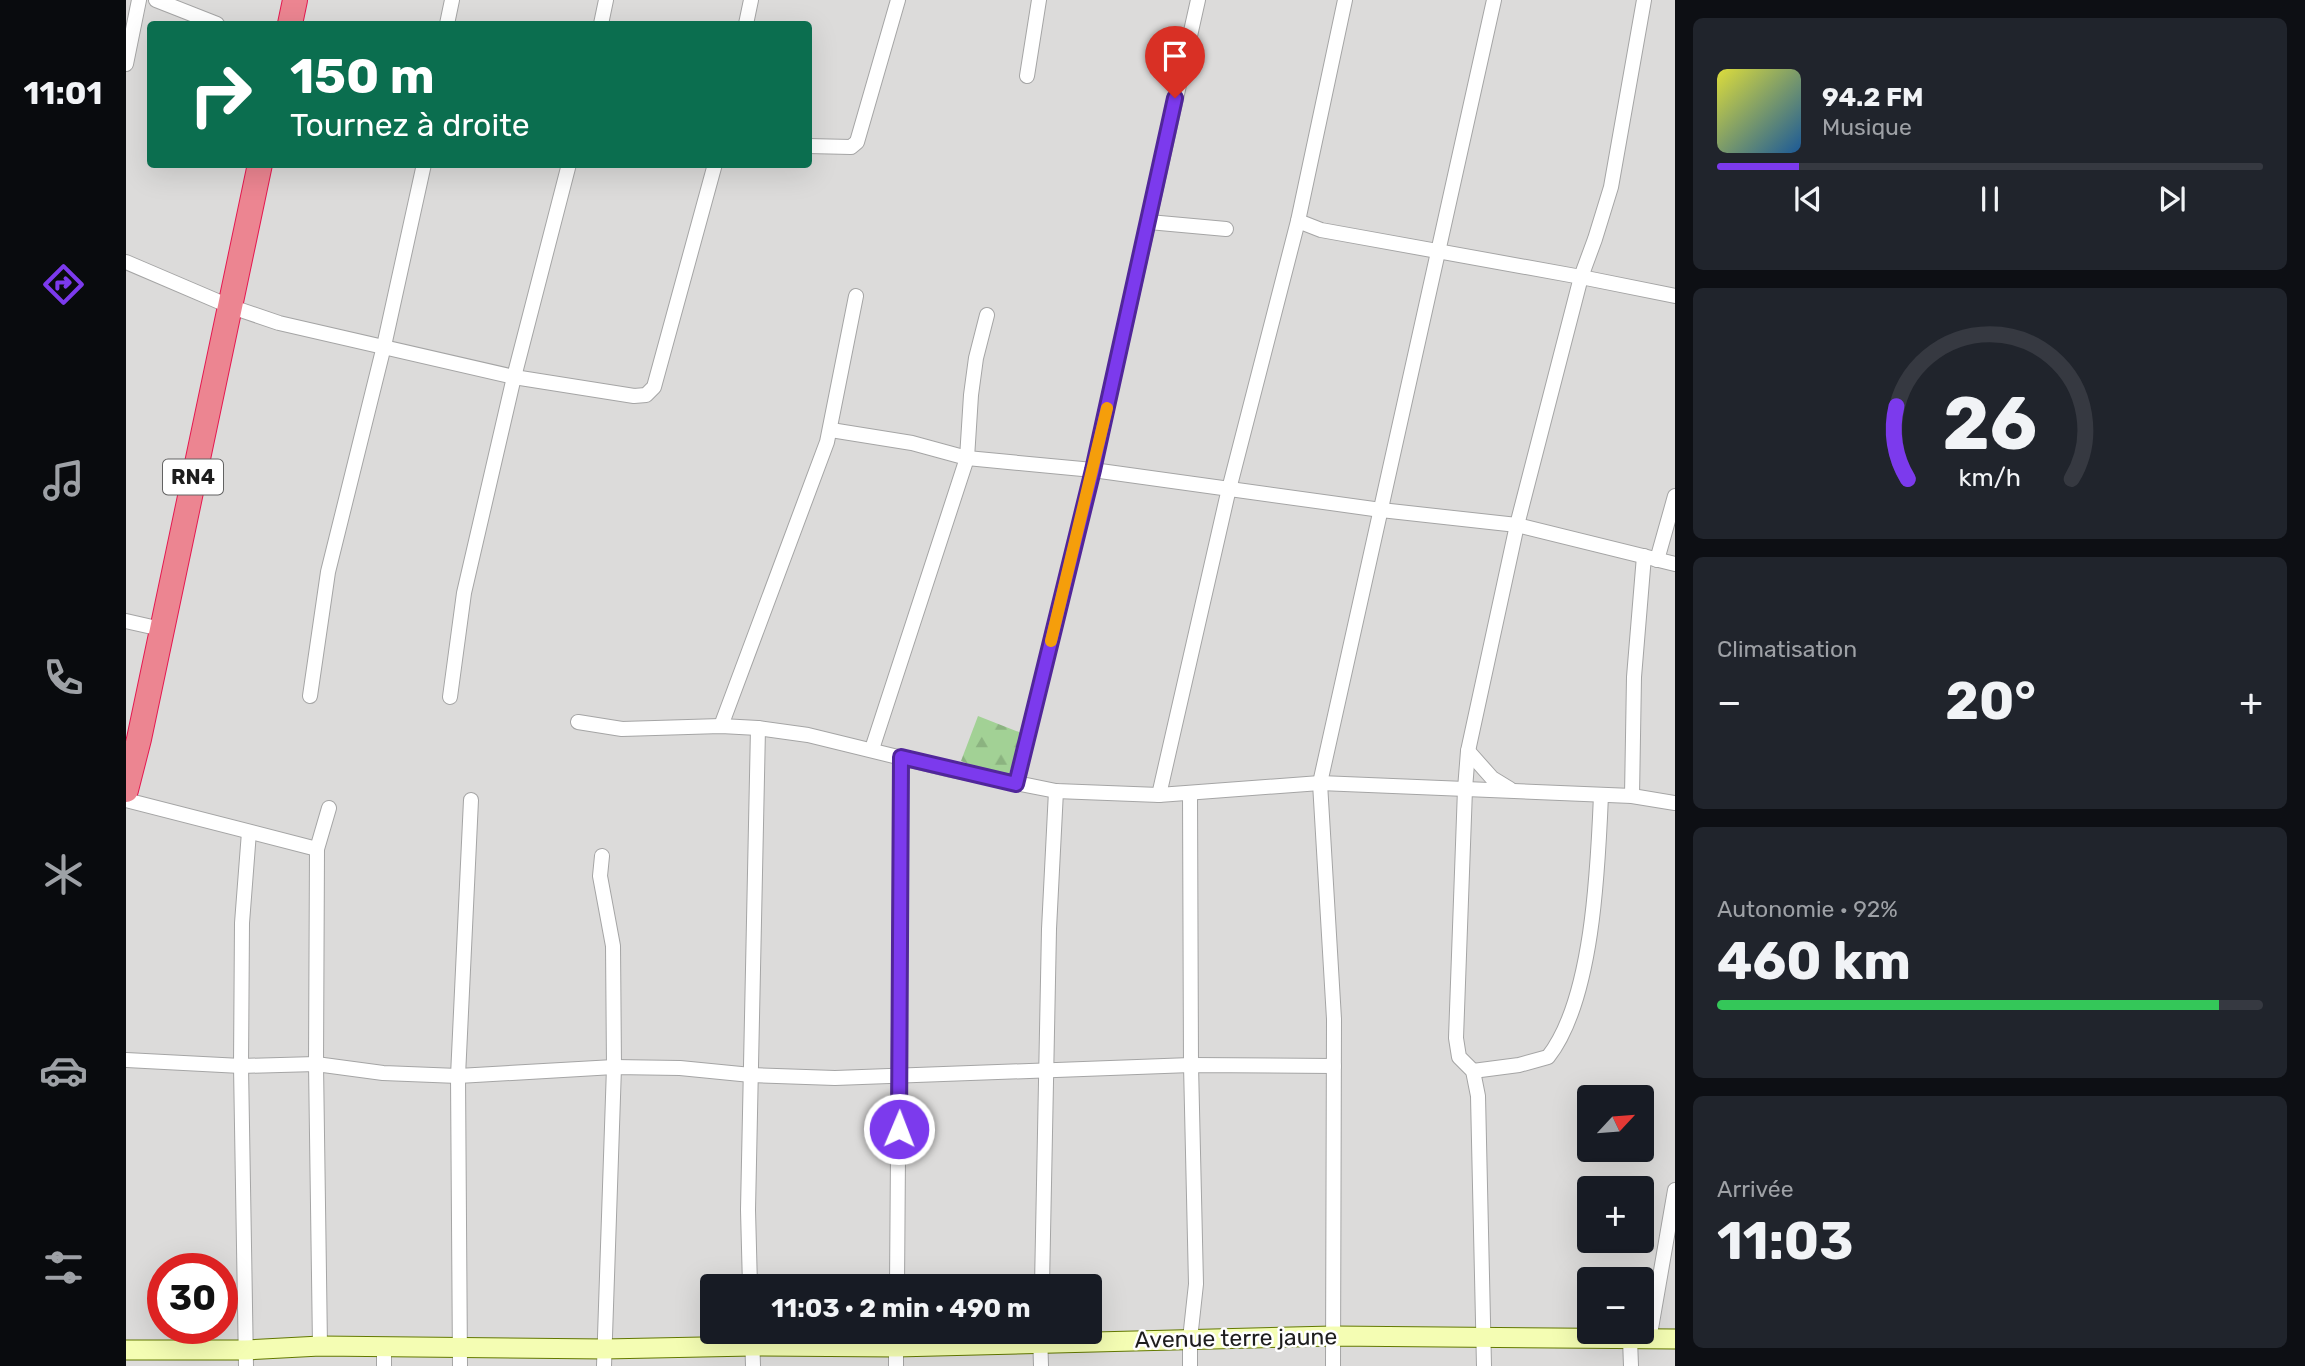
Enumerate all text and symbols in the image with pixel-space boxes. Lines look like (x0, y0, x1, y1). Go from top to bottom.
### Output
pin (1145, 26, 1205, 98)
icon: arrive (1156, 37, 1194, 75)
text: 150 m (290, 47, 435, 105)
icon: right (175, 49, 266, 140)
text: 11:01 (24, 74, 102, 112)
text: 94.2 FM (1822, 82, 1923, 113)
text: Tournez à droite (290, 106, 530, 144)
text: Musique (1822, 113, 1912, 141)
icon: previous (1789, 180, 1827, 218)
icon: pause (1971, 180, 2009, 218)
icon: next (2153, 180, 2191, 218)
icon: directions (39, 260, 88, 309)
text: 26 (1943, 382, 2037, 468)
icon: music (39, 456, 88, 505)
road number: RN4 (163, 460, 223, 494)
text: km/h (1959, 463, 2021, 492)
text: Climatisation (1717, 635, 1857, 663)
icon: phone (39, 653, 88, 702)
text: 20° (1945, 670, 2036, 732)
text: − (1717, 679, 1742, 725)
text: + (2239, 679, 2263, 725)
icon: climate (39, 850, 88, 899)
text: Autonomie · 92% (1717, 895, 1898, 923)
text: 460 km (1717, 930, 1911, 992)
icon: car (39, 1046, 88, 1095)
north arrow (1577, 1085, 1654, 1162)
map controls (1577, 1085, 1654, 1344)
position arrow (862, 1092, 936, 1166)
text: Arrivée (1717, 1175, 1794, 1203)
button: + (1577, 1176, 1654, 1253)
text: 11:03 (1717, 1210, 1854, 1272)
icon: filters (39, 1243, 88, 1292)
speed limit sign: 30 (147, 1253, 238, 1344)
button: − (1577, 1267, 1654, 1344)
text: 11:03 · 2 min · 490 m (771, 1293, 1031, 1324)
street label: Avenue terre jaune (1134, 1322, 1338, 1354)

